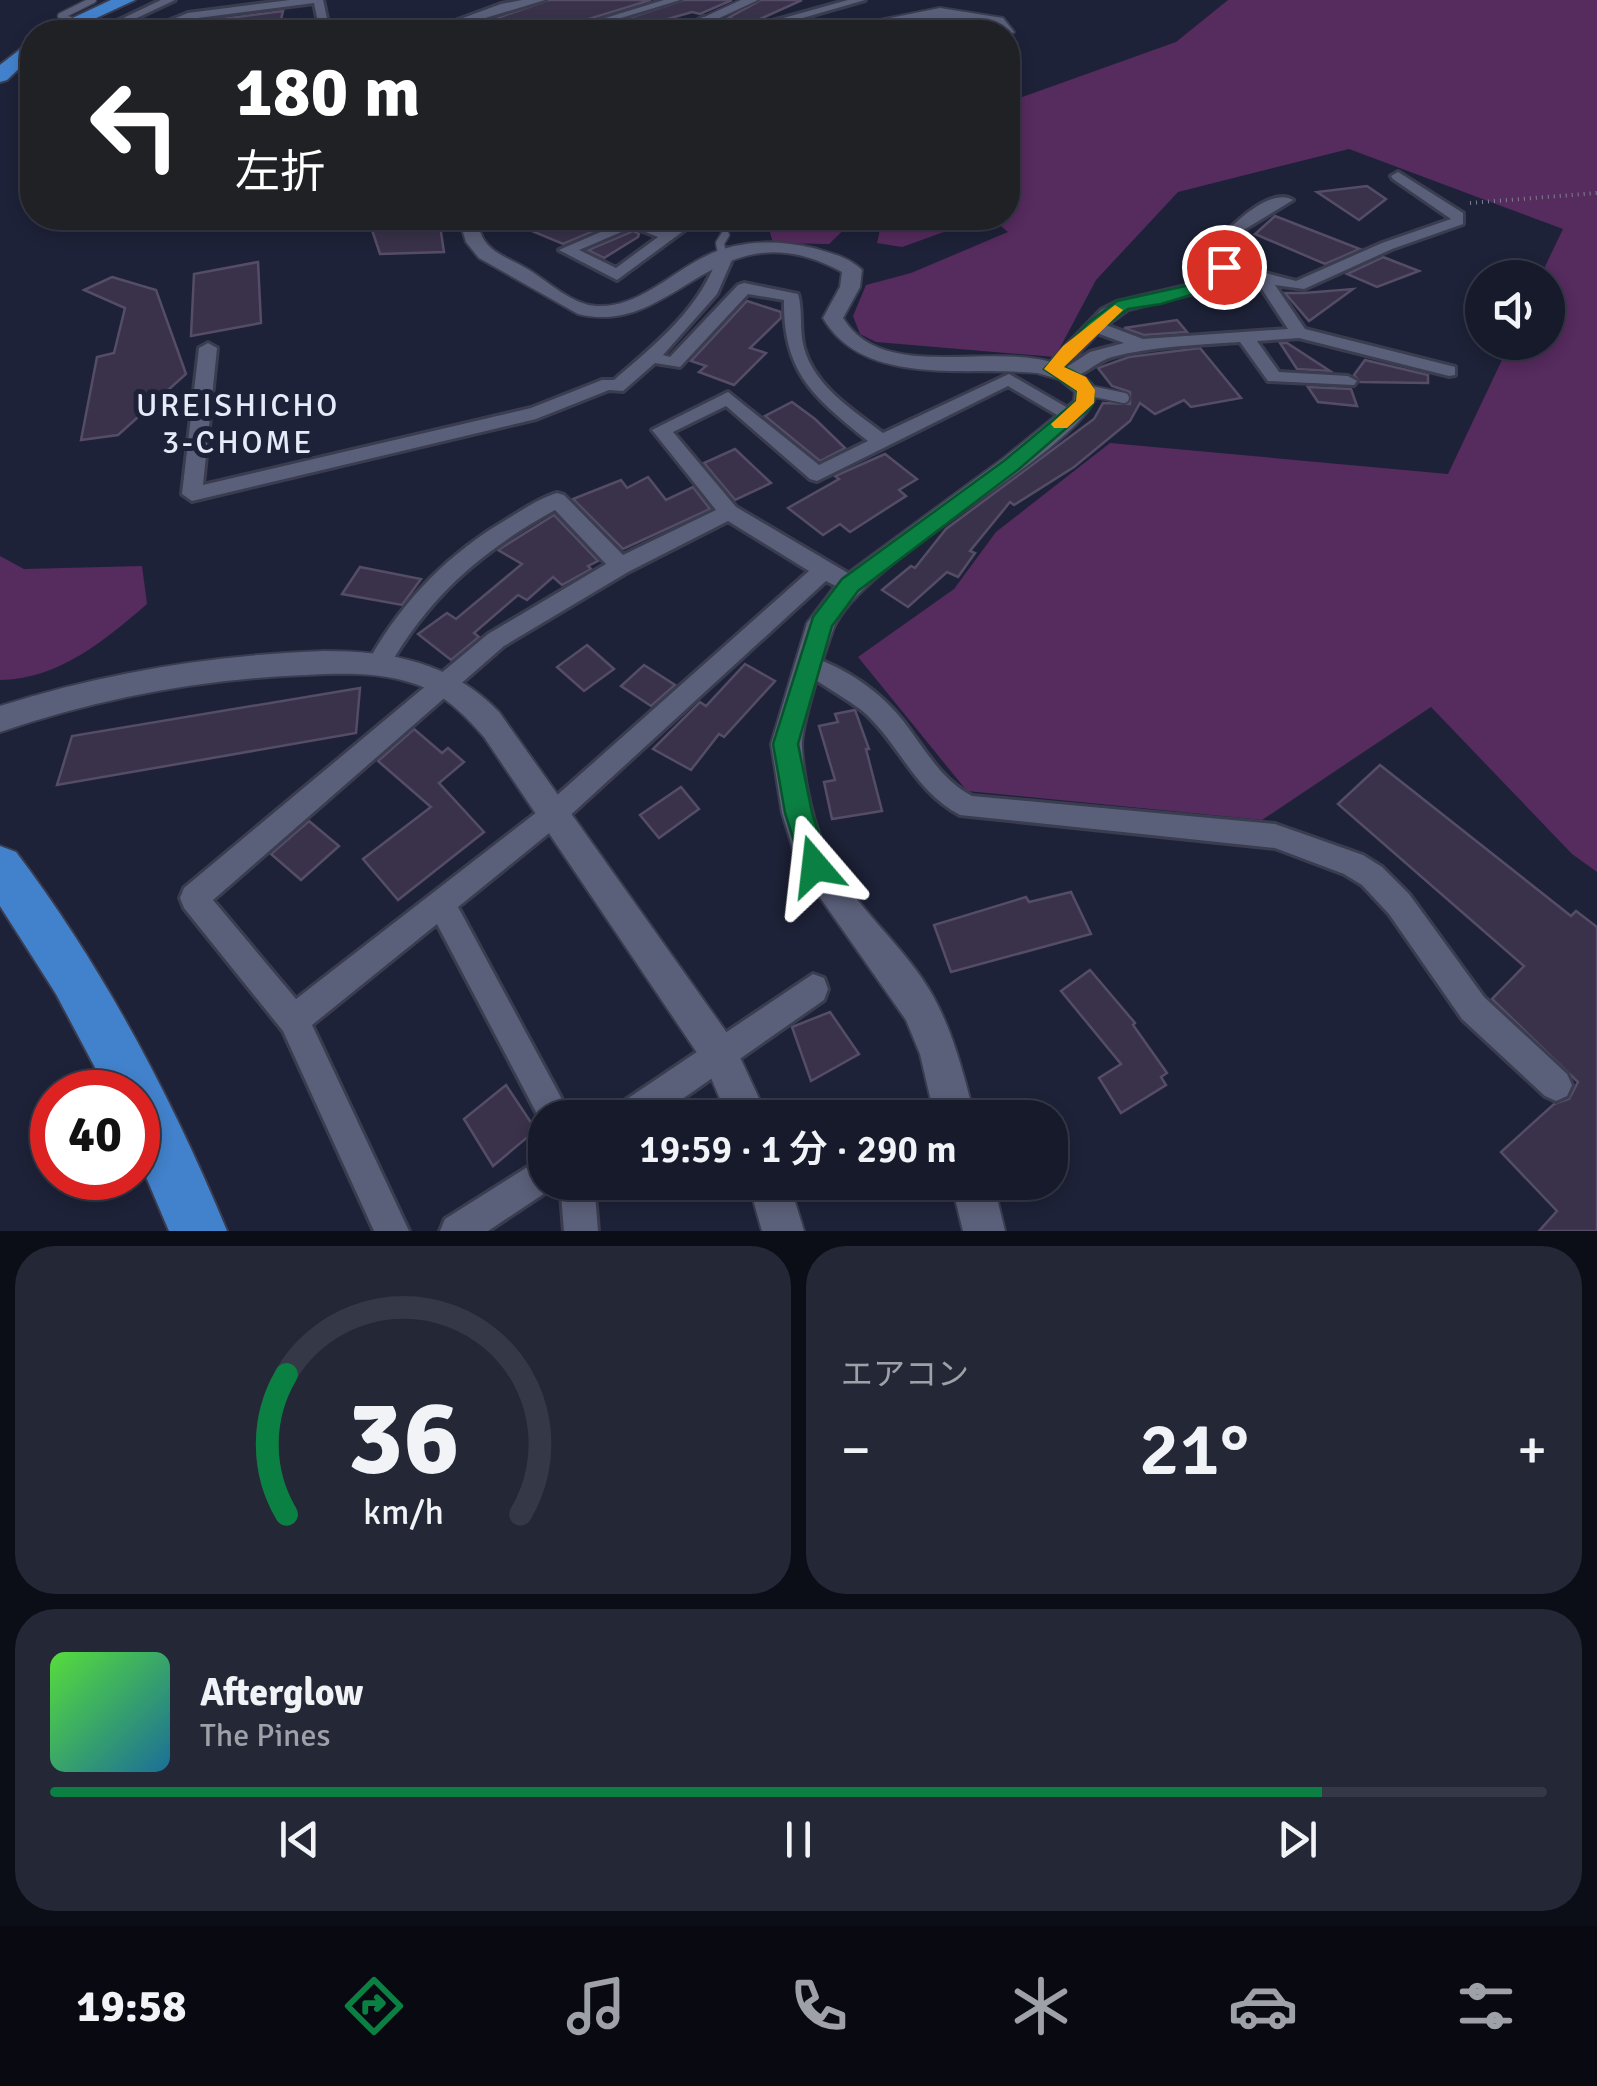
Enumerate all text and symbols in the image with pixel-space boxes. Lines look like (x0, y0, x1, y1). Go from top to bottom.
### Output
text: 180 m (235, 49, 420, 135)
icon: left (70, 60, 200, 190)
text: 左折 (235, 145, 325, 200)
pin (1182, 225, 1267, 310)
icon: arrive (1197, 240, 1252, 295)
map controls (1465, 260, 1565, 360)
button: sound (1465, 260, 1565, 360)
district label: UREISHICHO 3-CHOME (136, 386, 340, 462)
position arrow (763, 814, 867, 918)
speed limit sign: 40 (30, 1070, 160, 1200)
text: 19:59 · 1 分 · 290 m (639, 1126, 957, 1173)
text: エアコン (841, 1355, 969, 1394)
text: 36 (347, 1374, 459, 1502)
text: 21° (1139, 1403, 1249, 1496)
text: − (841, 1416, 871, 1484)
text: + (1517, 1416, 1547, 1484)
text: km/h (363, 1490, 443, 1534)
text: Afterglow (200, 1669, 363, 1716)
text: The Pines (200, 1716, 331, 1755)
icon: previous (272, 1812, 327, 1867)
icon: pause (771, 1812, 826, 1867)
icon: next (1270, 1812, 1325, 1867)
icon: directions (339, 1971, 409, 2041)
icon: music (561, 1971, 631, 2041)
icon: phone (784, 1971, 854, 2041)
icon: climate (1006, 1971, 1076, 2041)
icon: car (1228, 1971, 1298, 2041)
icon: filters (1451, 1971, 1521, 2041)
text: 19:58 (76, 1979, 187, 2034)

